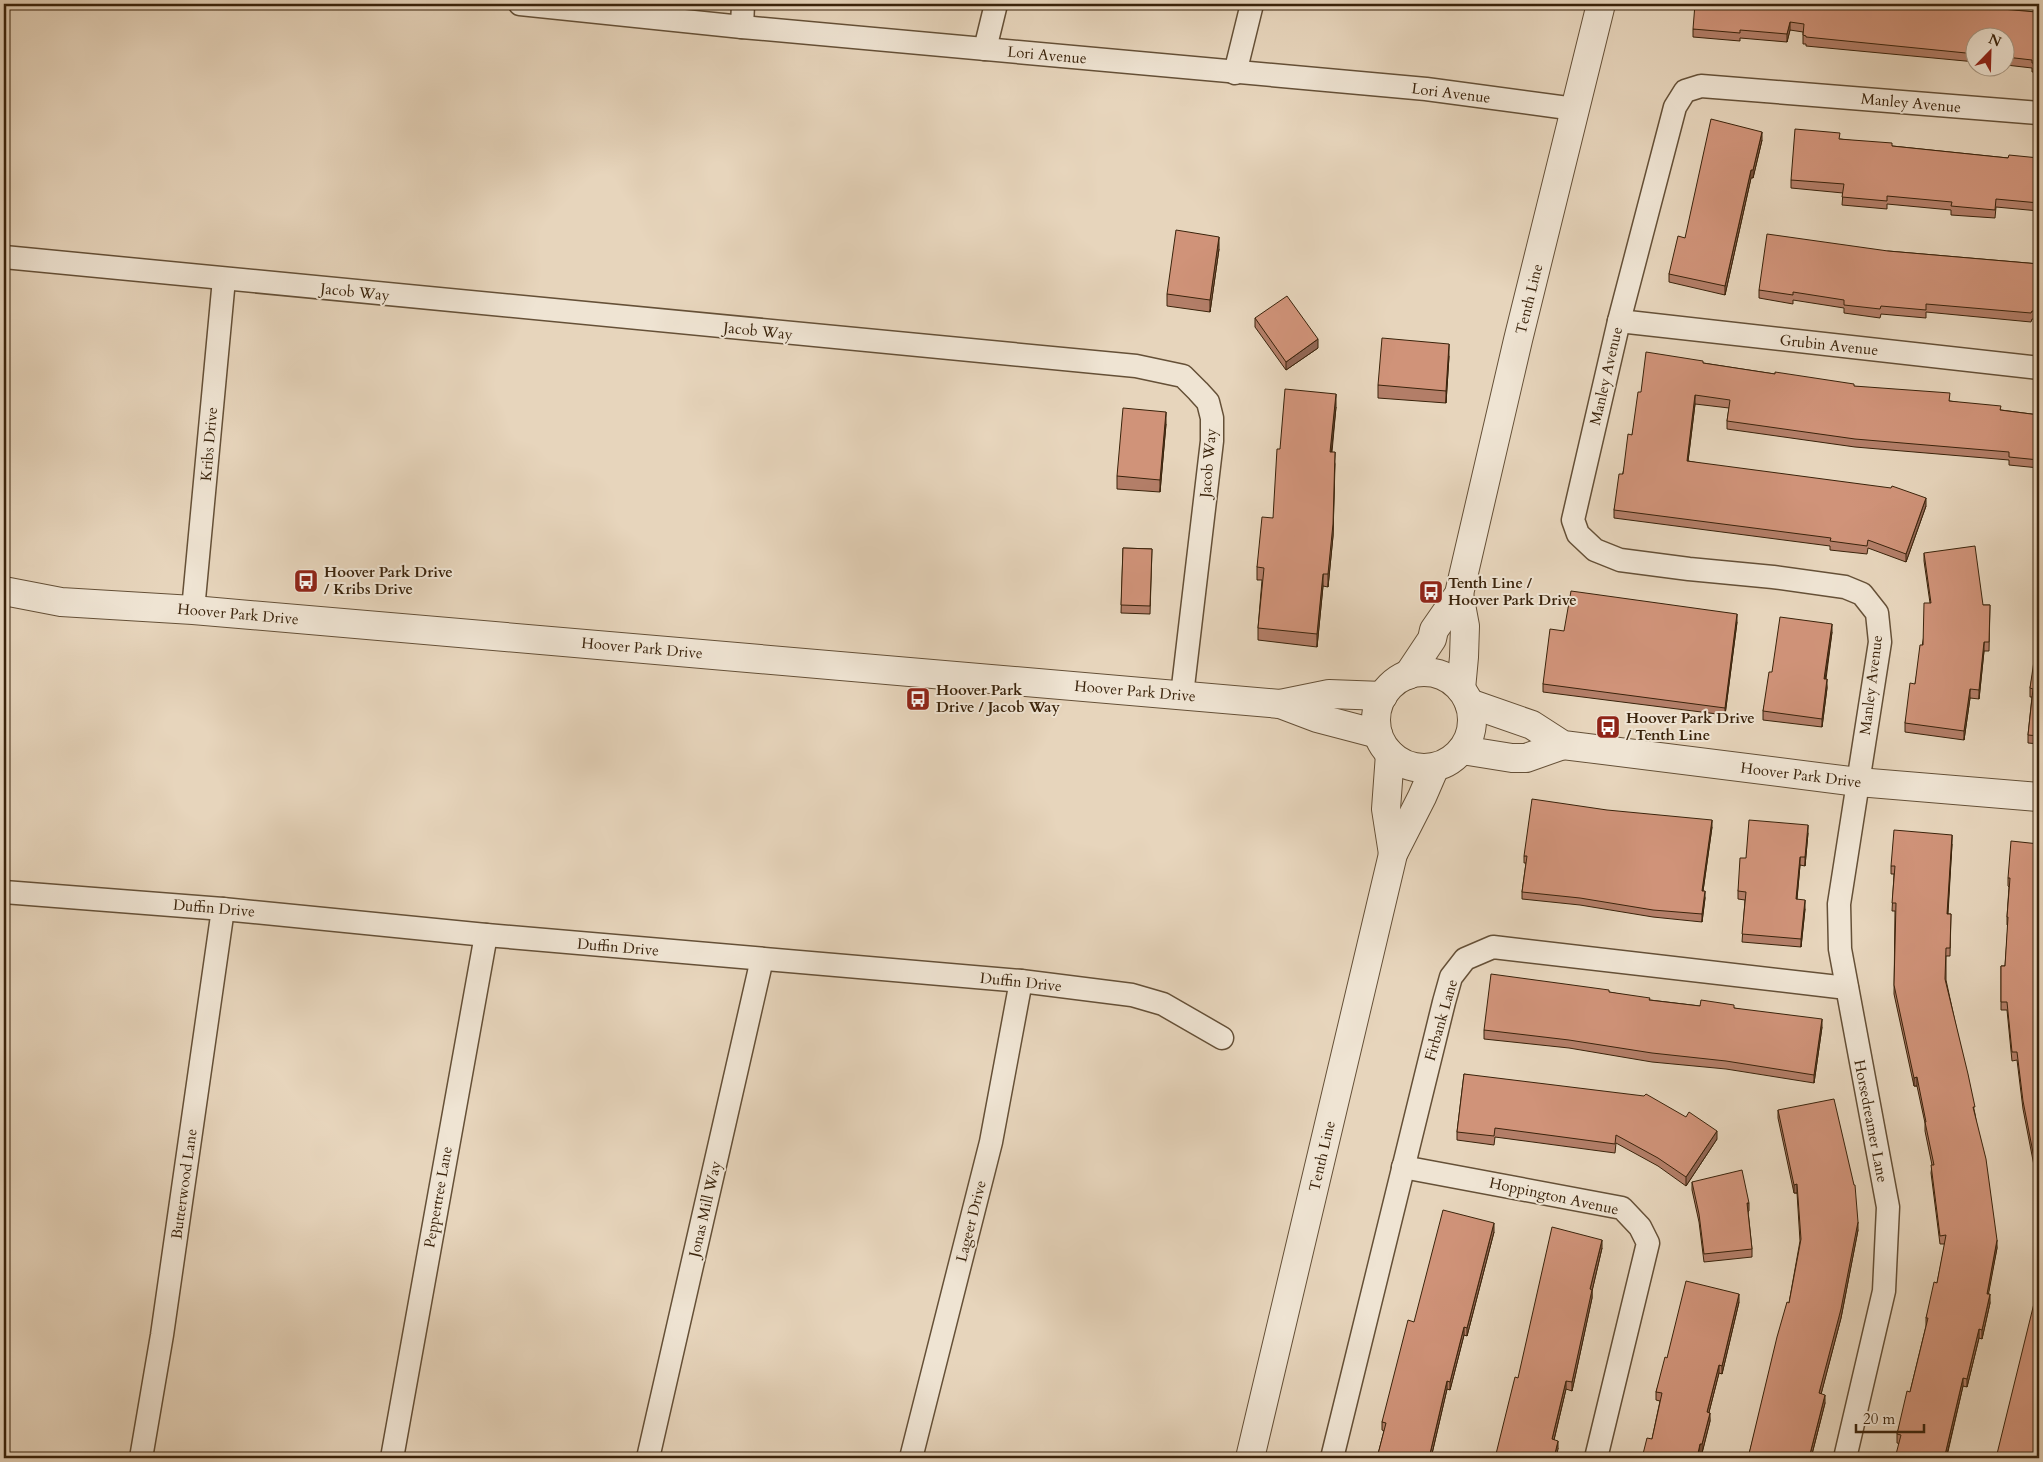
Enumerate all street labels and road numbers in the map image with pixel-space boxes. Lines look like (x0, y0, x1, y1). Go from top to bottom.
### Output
street label: Lori Avenue (1007, 42, 1088, 68)
street label: Lori Avenue (1410, 78, 1492, 108)
street label: Manley Avenue (1860, 89, 1962, 117)
street label: Tenth Line (1511, 261, 1547, 336)
street label: Jacob Way (317, 278, 391, 306)
street label: Jacob Way (720, 317, 794, 345)
street label: Manley Avenue (1585, 325, 1627, 427)
street label: Grubin Avenue (1779, 330, 1879, 360)
street label: Kribs Drive (196, 406, 222, 482)
street label: Jacob Way (1195, 427, 1221, 501)
street label: Hoover Park Drive (176, 599, 300, 629)
street label: Hoover Park Drive (580, 633, 704, 663)
street label: Manley Avenue (1855, 634, 1887, 736)
street label: Hoover Park Drive (1073, 676, 1197, 706)
street label: Hoover Park Drive (1739, 758, 1863, 792)
street label: Duffin Drive (172, 894, 256, 922)
street label: Duffin Drive (576, 933, 660, 961)
street label: Duffin Drive (979, 968, 1063, 996)
street label: Firbank Lane (1420, 977, 1462, 1063)
street label: Horsedreamer Lane (1849, 1058, 1893, 1184)
street label: Tenth Line (1304, 1119, 1340, 1193)
street label: Butterwood Lane (166, 1127, 202, 1241)
street label: Peppertree Lane (419, 1145, 457, 1249)
street label: Jonas Mill Way (684, 1159, 726, 1261)
street label: Hoppington Avenue (1487, 1173, 1621, 1220)
street label: Lageer Drive (951, 1178, 991, 1264)

